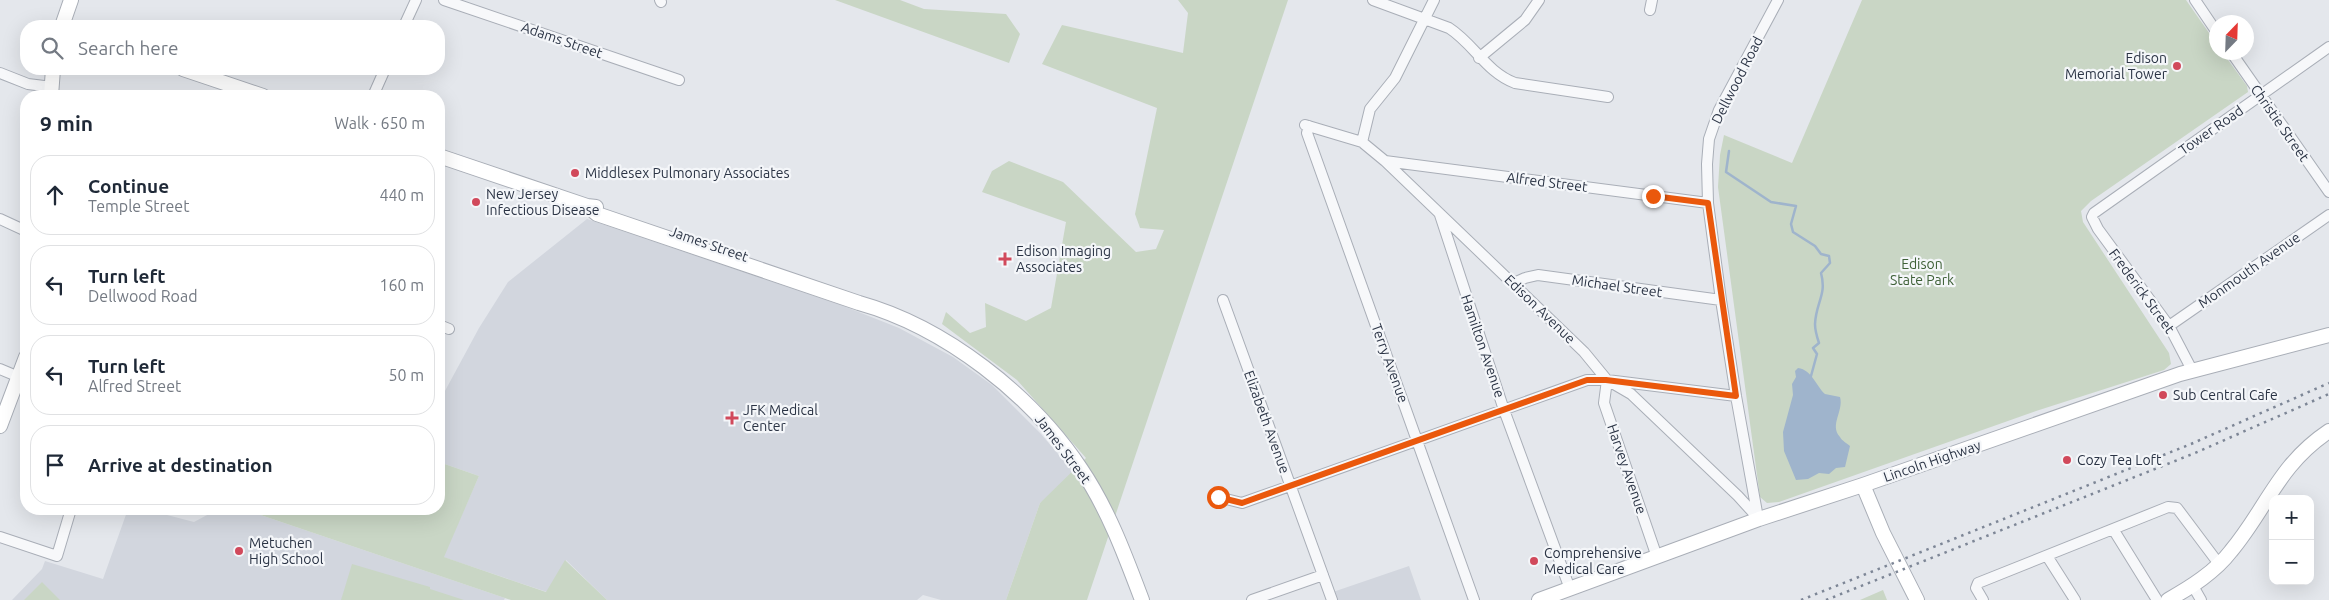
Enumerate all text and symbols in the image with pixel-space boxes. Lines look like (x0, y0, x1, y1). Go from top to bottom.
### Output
north arrow (2209, 15, 2254, 60)
street label: Adams Street (519, 19, 605, 62)
search box (20, 20, 445, 75)
icon: search (38, 34, 66, 62)
street label: Dellwood Road (1708, 34, 1766, 126)
text: Search here (78, 37, 178, 59)
place label: Edison Memorial Tower (2065, 50, 2168, 82)
marker: Edison Memorial Tower (2171, 60, 2183, 72)
street label: Christie Street (2248, 81, 2313, 165)
street label: Tower Road (2176, 102, 2246, 158)
text: 9 min (40, 111, 93, 135)
text: Walk · 650 m (334, 114, 425, 132)
place label: Middlesex Pulmonary Associates (585, 165, 790, 181)
marker: Middlesex Pulmonary Associates (569, 167, 581, 179)
street label: Alfred Street (1506, 169, 1589, 195)
text: Continue (88, 175, 169, 197)
icon: ahead (41, 181, 69, 209)
route end (1642, 185, 1665, 208)
text: 440 m (379, 186, 424, 204)
place label: New Jersey Infectious Disease (486, 186, 600, 218)
marker: New Jersey Infectious Disease (470, 196, 482, 208)
text: Temple Street (88, 197, 190, 215)
street label: James Street (668, 223, 751, 265)
street label: Monmouth Avenue (2195, 229, 2303, 311)
place label: Edison Imaging Associates (1016, 243, 1111, 275)
street label: Frederick Street (2106, 246, 2178, 337)
marker: Edison Imaging Associates (998, 252, 1012, 266)
park label: Edison State Park (1890, 256, 1954, 288)
text: Turn left (88, 265, 166, 287)
icon: left (41, 271, 69, 299)
street label: Edison Avenue (1501, 271, 1579, 347)
street label: Michael Street (1571, 272, 1664, 300)
text: 160 m (379, 276, 424, 294)
text: Dellwood Road (88, 287, 198, 305)
street label: Hamilton Avenue (1458, 292, 1508, 400)
street label: Terry Avenue (1368, 321, 1412, 405)
text: Turn left (88, 355, 166, 377)
icon: left (41, 361, 69, 389)
text: 50 m (388, 366, 424, 384)
street label: Elizabeth Avenue (1241, 368, 1293, 476)
text: Alfred Street (88, 377, 181, 395)
place label: Sub Central Cafe (2173, 387, 2278, 403)
marker: Sub Central Cafe (2157, 389, 2169, 401)
place label: JFK Medical Center (743, 402, 818, 434)
marker: JFK Medical Center (725, 411, 739, 425)
street label: James Street (1032, 411, 1094, 487)
street label: Harvey Avenue (1604, 422, 1650, 516)
street label: Lincoln Highway (1881, 437, 1983, 485)
icon: arrive (41, 451, 69, 479)
place label: Cozy Tea Loft (2077, 452, 2162, 468)
text: Arrive at destination (88, 454, 273, 476)
marker: Cozy Tea Loft (2061, 454, 2073, 466)
route start (1207, 486, 1230, 509)
map controls (2269, 495, 2314, 585)
button: + (2269, 495, 2314, 540)
place label: Metuchen High School (249, 535, 324, 567)
button: − (2269, 540, 2314, 585)
marker: Metuchen High School (233, 545, 245, 557)
place label: Comprehensive Medical Care (1544, 545, 1642, 577)
marker: Comprehensive Medical Care (1528, 555, 1540, 567)

